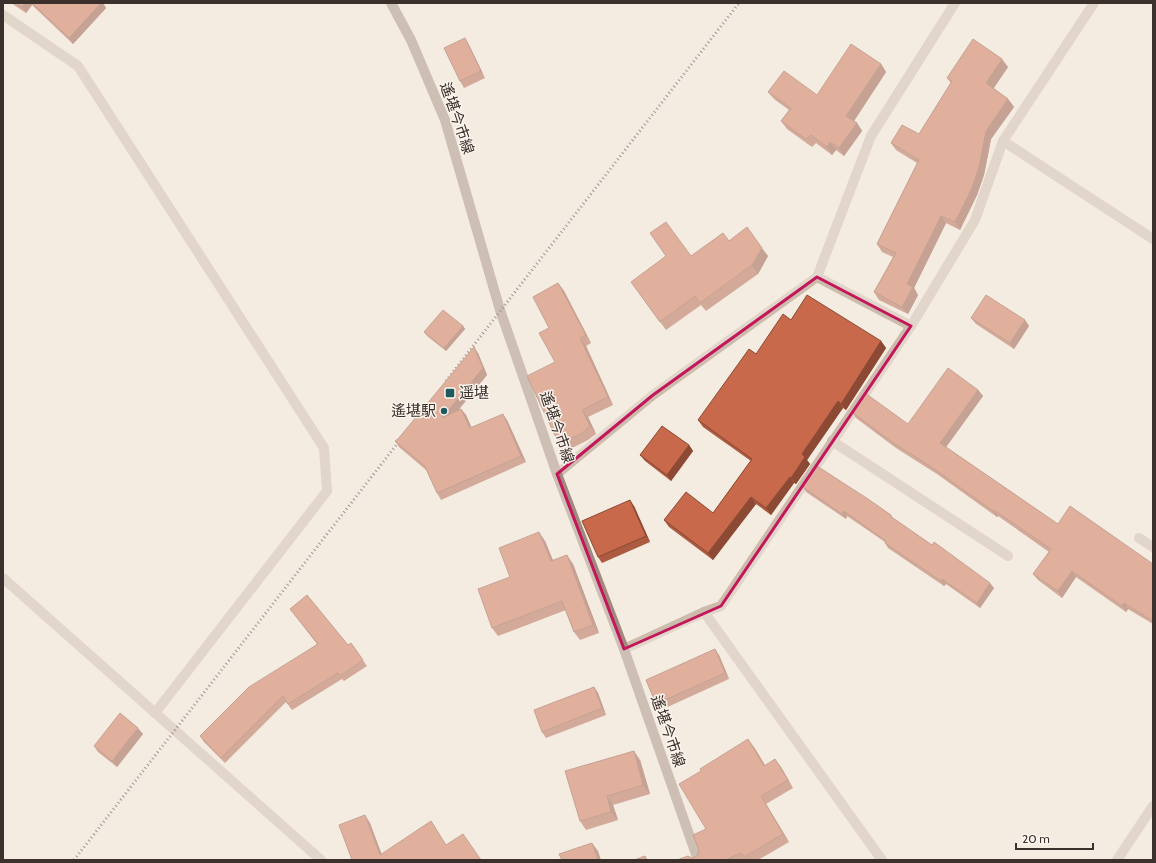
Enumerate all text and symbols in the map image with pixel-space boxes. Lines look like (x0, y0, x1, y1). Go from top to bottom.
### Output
street label: 遙堪今市線 (436, 80, 478, 156)
place label: 遥堪 (459, 384, 489, 402)
marker: 遥堪 (444, 387, 456, 399)
street label: 遙堪今市線 (536, 389, 578, 465)
place label: 遙堪駅 (391, 402, 436, 420)
marker: 遙堪駅 (439, 406, 449, 416)
street label: 遙堪今市線 (647, 693, 689, 769)
scale bar (1016, 825, 1093, 851)
text: 20 m (1022, 831, 1050, 846)

